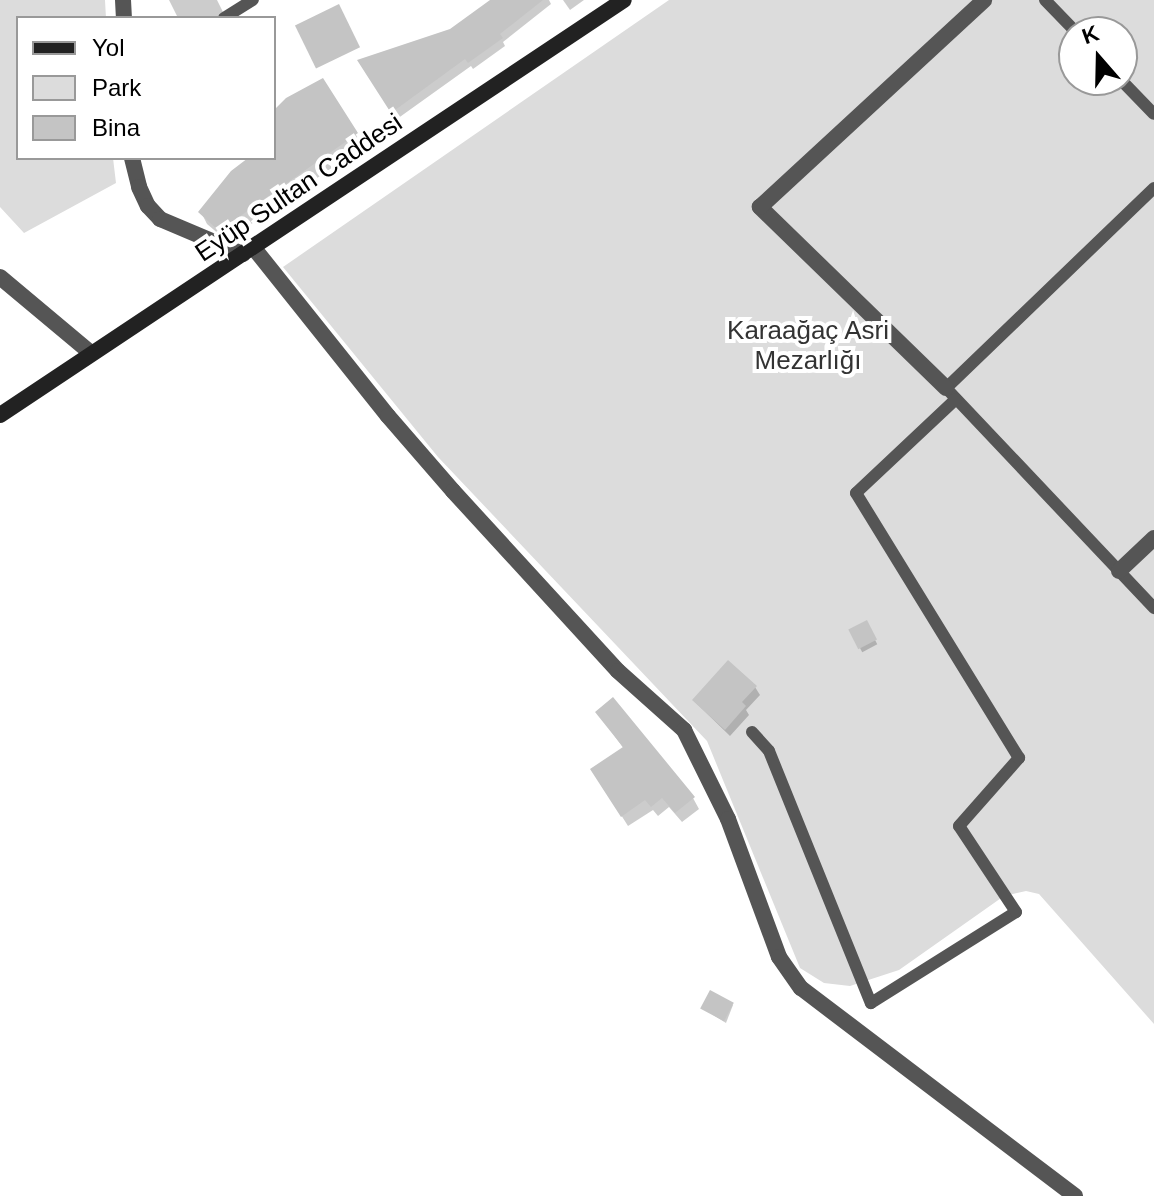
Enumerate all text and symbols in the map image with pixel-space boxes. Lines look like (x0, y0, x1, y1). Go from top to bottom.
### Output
legend (16, 16, 276, 160)
north arrow (1058, 16, 1138, 96)
text: K (1079, 20, 1102, 49)
text: Yol (92, 34, 124, 61)
text: Park (92, 74, 141, 101)
street label: Eyüp Sultan Caddesi (190, 107, 408, 269)
text: Bina (92, 114, 140, 141)
park label: Karaağaç Asri Mezarlığı (726, 315, 890, 376)

